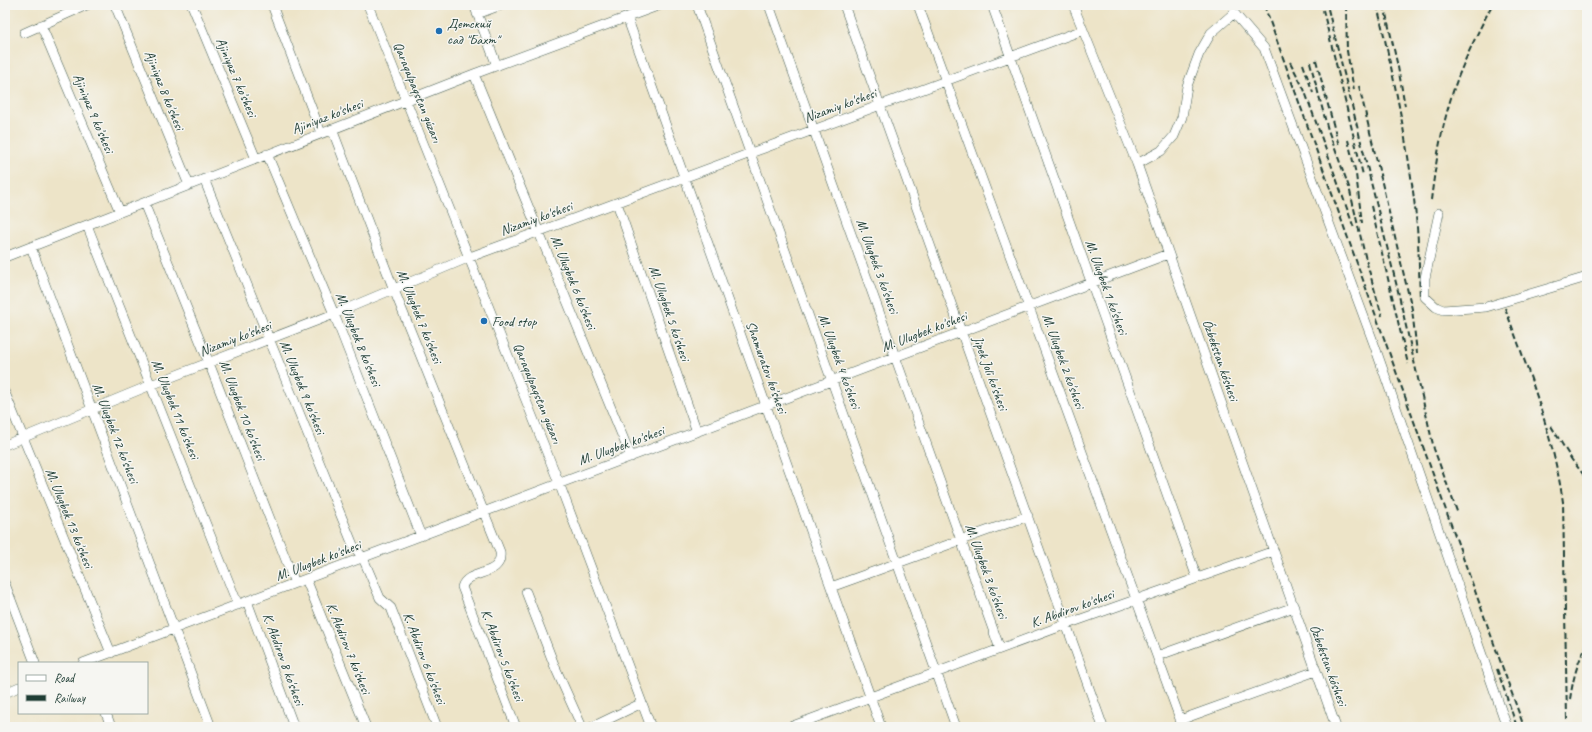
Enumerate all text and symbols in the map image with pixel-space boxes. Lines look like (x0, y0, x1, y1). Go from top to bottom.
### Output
place label: Детский сад "Бахт" (447, 15, 502, 48)
marker: Детский сад "Бахт" (434, 26, 444, 36)
street label: Ajiniyaz 7 ko'shesi (212, 35, 262, 122)
street label: Qaraqalpaqstan gúzarı (390, 39, 446, 146)
street label: Ajiniyaz 8 ko'shesi (141, 48, 189, 135)
street label: Ajiniyaz 9 ko'shesi (69, 71, 119, 158)
street label: Nizamiy ko'shesi (802, 84, 881, 126)
street label: Ajiniyaz ko'shesi (289, 94, 367, 138)
street label: Nizamiy ko'shesi (498, 197, 577, 239)
street label: M. Ulugbek 3 ko'shesi (853, 216, 903, 318)
street label: M. Ulugbek 6 ko'shesi (547, 233, 601, 334)
street label: M. Ulugbek 1 ko'shesi (1082, 237, 1132, 339)
street label: M. Ulugbek 5 ko'shesi (645, 263, 695, 365)
street label: M. Ulugbek 7 ko'shesi (393, 267, 447, 368)
street label: M. Ulugbek 8 ko'shesi (332, 290, 386, 391)
street label: M. Ulugbek ko'shesi (879, 307, 971, 355)
street label: M. Ulugbek 4 ko'shesi (815, 311, 865, 413)
street label: M. Ulugbek 2 ko'shesi (1039, 311, 1089, 413)
place label: Food stop (492, 313, 537, 330)
street label: Nizamiy ko'shesi (197, 316, 276, 360)
marker: Food stop (479, 316, 489, 326)
street label: Ózbekstan kóshesi (1199, 317, 1243, 405)
street label: Shamuratov ko'shesi (742, 319, 792, 418)
street label: Jipek Joli ko'shesi (969, 333, 1013, 415)
street label: M. Ulugbek 9 ko'shesi (276, 338, 330, 439)
street label: Qaraqalpaqstan gúzarı (510, 340, 566, 447)
street label: M. Ulugbek 11 ko'shesi (148, 357, 204, 464)
street label: M. Ulugbek 10 ko'shesi (216, 358, 270, 465)
street label: M. Ulugbek 12 ko'shesi (89, 381, 143, 488)
street label: M. Ulugbek ko'shesi (576, 421, 669, 469)
street label: M. Ulugbek 13 ko'shesi (42, 466, 98, 573)
street label: M. Ulugbek 3 ko'shesi (962, 521, 1012, 623)
street label: M. Ulugbek ko'shesi (273, 536, 365, 584)
street label: K. Abdirov ko'shesi (1028, 585, 1118, 631)
street label: K. Abdirov 7 ko'shesi (322, 600, 375, 699)
street label: K. Abdirov 5 ko'shesi (477, 607, 529, 706)
street label: K. Abdirov 6 ko'shesi (399, 610, 451, 709)
street label: K. Abdirov 8 ko'shesi (259, 611, 309, 710)
street label: Ózbekstan kóshesi (1306, 622, 1352, 710)
legend (18, 662, 148, 714)
text: Road (54, 670, 76, 686)
text: Railway (54, 690, 86, 706)

